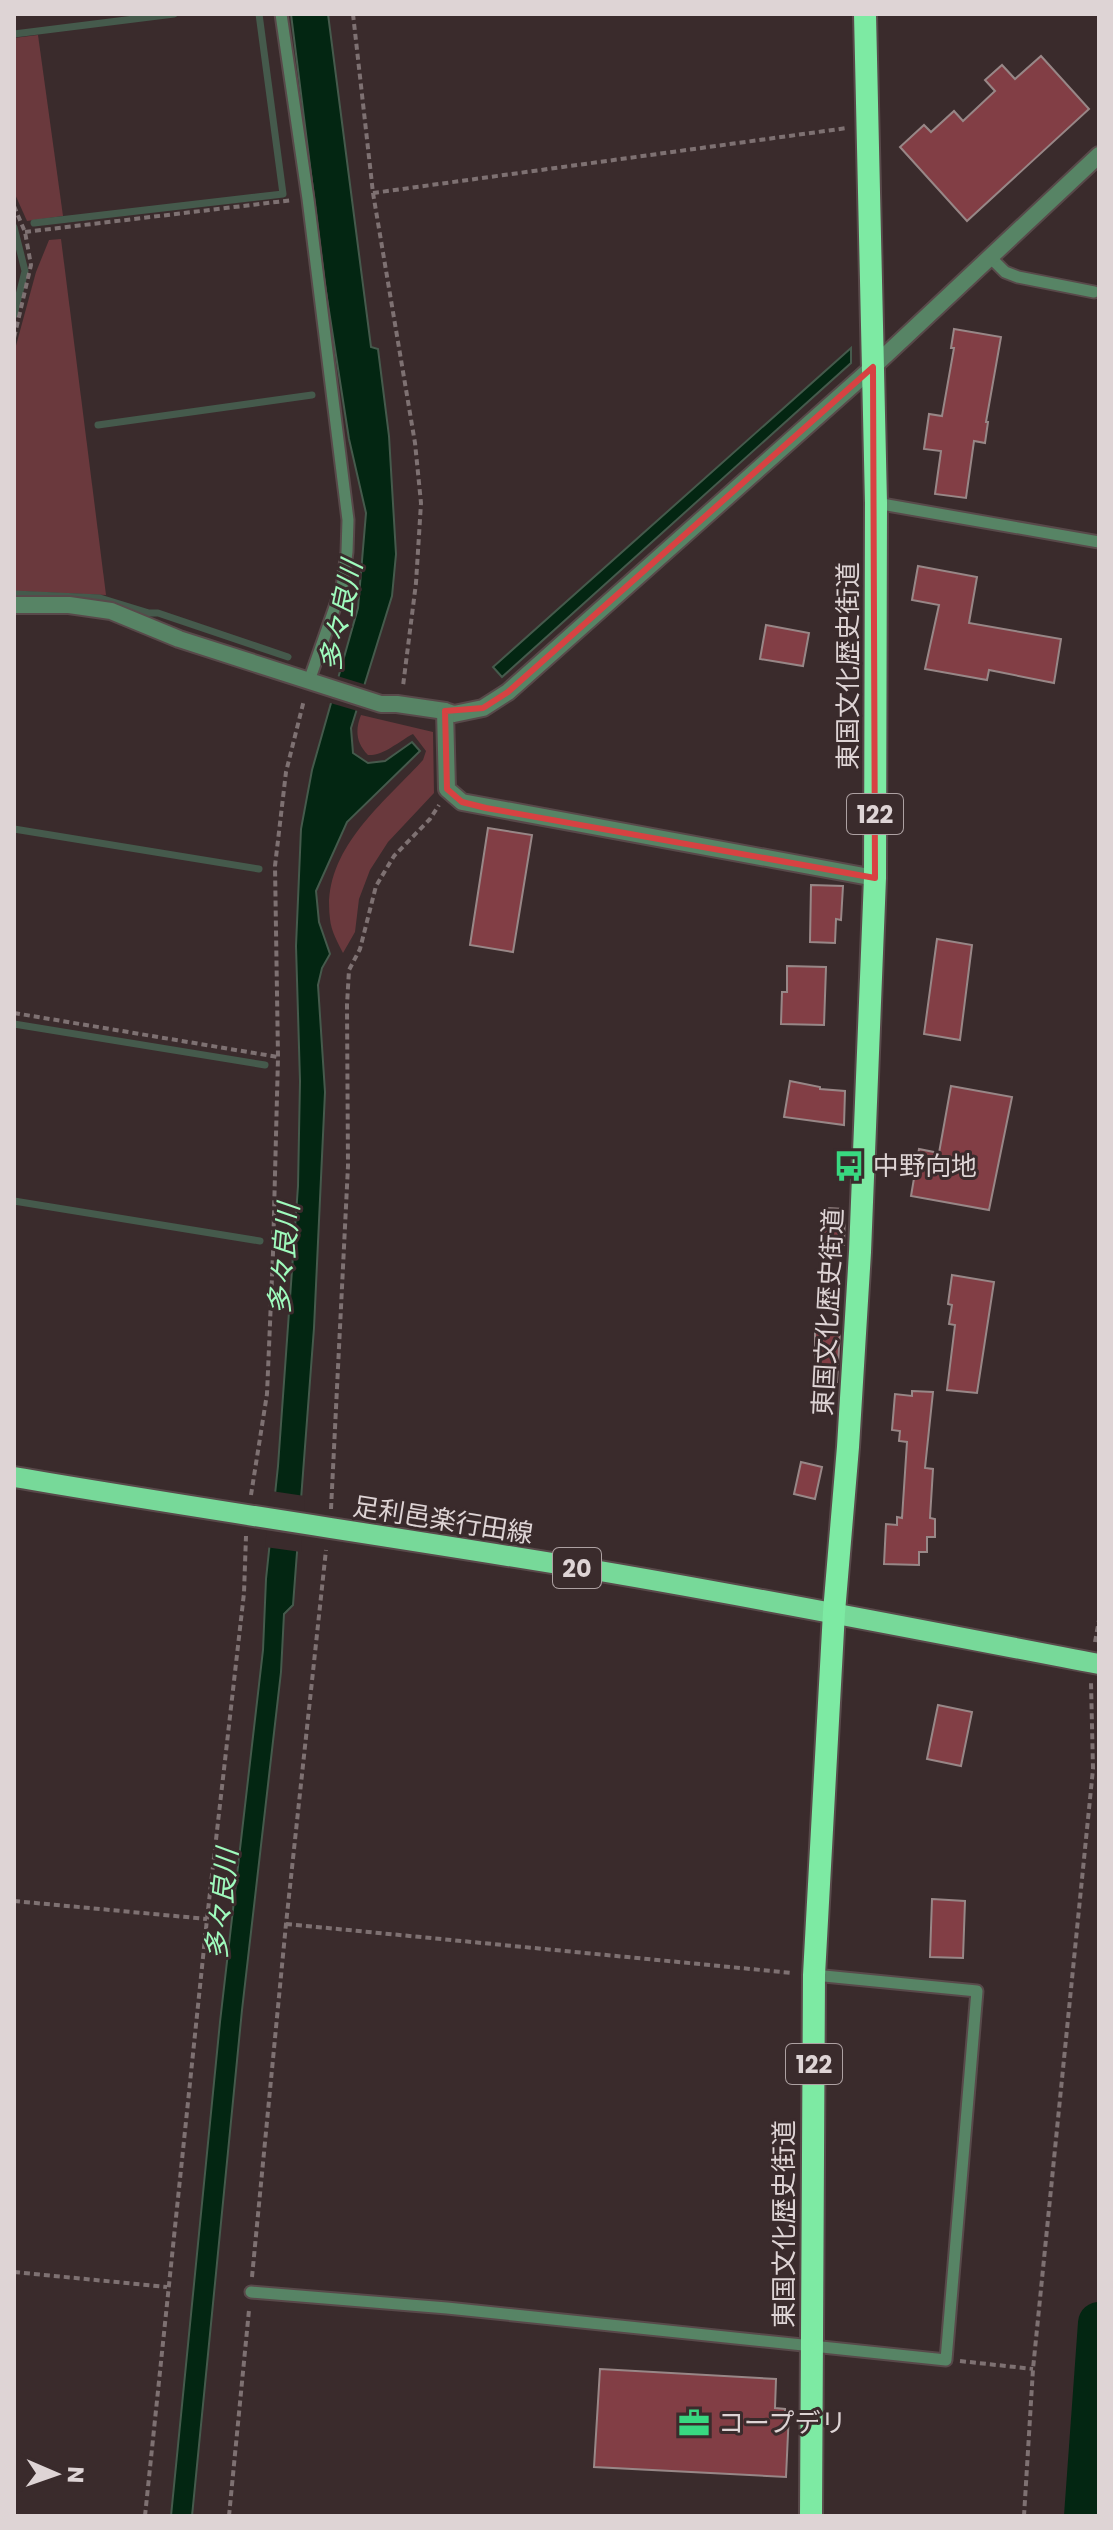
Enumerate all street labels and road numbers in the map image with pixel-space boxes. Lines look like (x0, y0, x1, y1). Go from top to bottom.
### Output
street label: 東国文化歴史街道 (830, 562, 866, 770)
road number: 122 (847, 794, 903, 834)
street label: 東国文化歴史街道 (805, 1207, 851, 1417)
street label: 足利邑楽行田線 (350, 1488, 536, 1552)
road number: 20 (553, 1548, 601, 1588)
road number: 122 (786, 2044, 842, 2084)
street label: 東国文化歴史街道 (766, 2120, 802, 2328)

